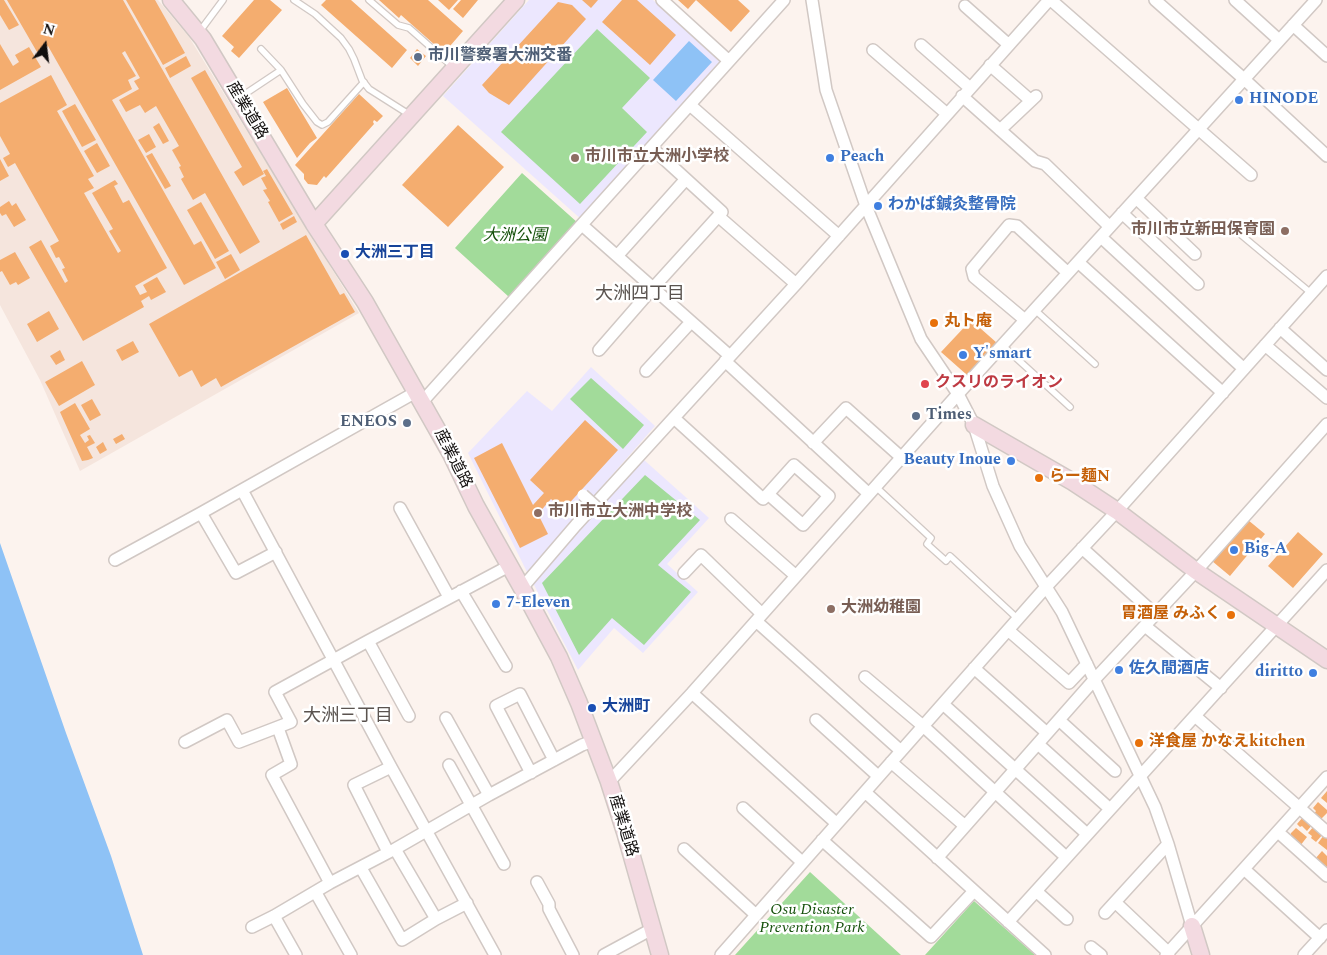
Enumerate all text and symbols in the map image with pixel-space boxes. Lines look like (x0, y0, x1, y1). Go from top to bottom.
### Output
text: N (41, 18, 57, 42)
north arrow (20, 20, 70, 70)
place label: 市川警察署大洲交番 (428, 47, 572, 67)
marker: 市川警察署大洲交番 (412, 51, 424, 63)
street label: 産業道路 (221, 79, 271, 143)
place label: HINODE (1249, 90, 1318, 110)
marker: HINODE (1233, 94, 1245, 106)
place label: 市川市立大洲小学校 (585, 148, 729, 168)
place label: Peach (840, 148, 884, 168)
marker: 市川市立大洲小学校 (569, 152, 581, 164)
marker: Peach (824, 152, 836, 164)
place label: わかば鍼灸整骨院 (888, 196, 1016, 216)
marker: わかば鍼灸整骨院 (872, 200, 884, 212)
place label: 市川市立新田保育園 (1131, 221, 1275, 241)
marker: 市川市立新田保育園 (1279, 225, 1291, 237)
park label: 大洲公園 (483, 227, 547, 247)
place label: 大洲三丁目 (355, 244, 435, 264)
marker: 大洲三丁目 (339, 248, 351, 260)
district label: 大洲四丁目 (595, 284, 685, 306)
place label: 丸ト庵 (944, 313, 992, 333)
marker: 丸ト庵 (928, 317, 940, 329)
place label: Y'smart (973, 345, 1032, 365)
marker: Y'smart (957, 349, 969, 361)
place label: クスリのライオン (935, 374, 1063, 394)
marker: クスリのライオン (919, 378, 931, 390)
place label: Times (926, 406, 972, 426)
marker: Times (910, 410, 922, 422)
place label: ENEOS (340, 413, 397, 433)
marker: ENEOS (401, 417, 413, 429)
street label: 産業道路 (429, 426, 475, 492)
place label: Beauty Inoue (903, 451, 1001, 471)
marker: Beauty Inoue (1005, 455, 1017, 467)
place label: らー麺N (1049, 468, 1110, 488)
marker: らー麺N (1033, 472, 1045, 484)
place label: 市川市立大洲中学校 (548, 503, 692, 523)
marker: 市川市立大洲中学校 (532, 507, 544, 519)
place label: Big-A (1244, 540, 1287, 560)
marker: Big-A (1228, 544, 1240, 556)
place label: 7-Eleven (506, 594, 570, 614)
marker: 7-Eleven (490, 598, 502, 610)
place label: 大洲幼稚園 (841, 599, 921, 619)
marker: 大洲幼稚園 (825, 603, 837, 615)
place label: 胃酒屋 みふく (1121, 605, 1221, 625)
marker: 胃酒屋 みふく (1225, 609, 1237, 621)
place label: 佐久間酒店 (1129, 660, 1209, 680)
place label: diritto (1255, 663, 1303, 683)
marker: 佐久間酒店 (1113, 664, 1125, 676)
marker: diritto (1307, 667, 1319, 679)
place label: 大洲町 (602, 698, 650, 718)
marker: 大洲町 (586, 702, 598, 714)
district label: 大洲三丁目 (303, 706, 393, 728)
place label: 洋食屋 かなえkitchen (1149, 733, 1305, 753)
marker: 洋食屋 かなえkitchen (1133, 737, 1145, 749)
street label: 産業道路 (603, 793, 641, 859)
park label: Osu Disaster Prevention Park (759, 901, 865, 939)

